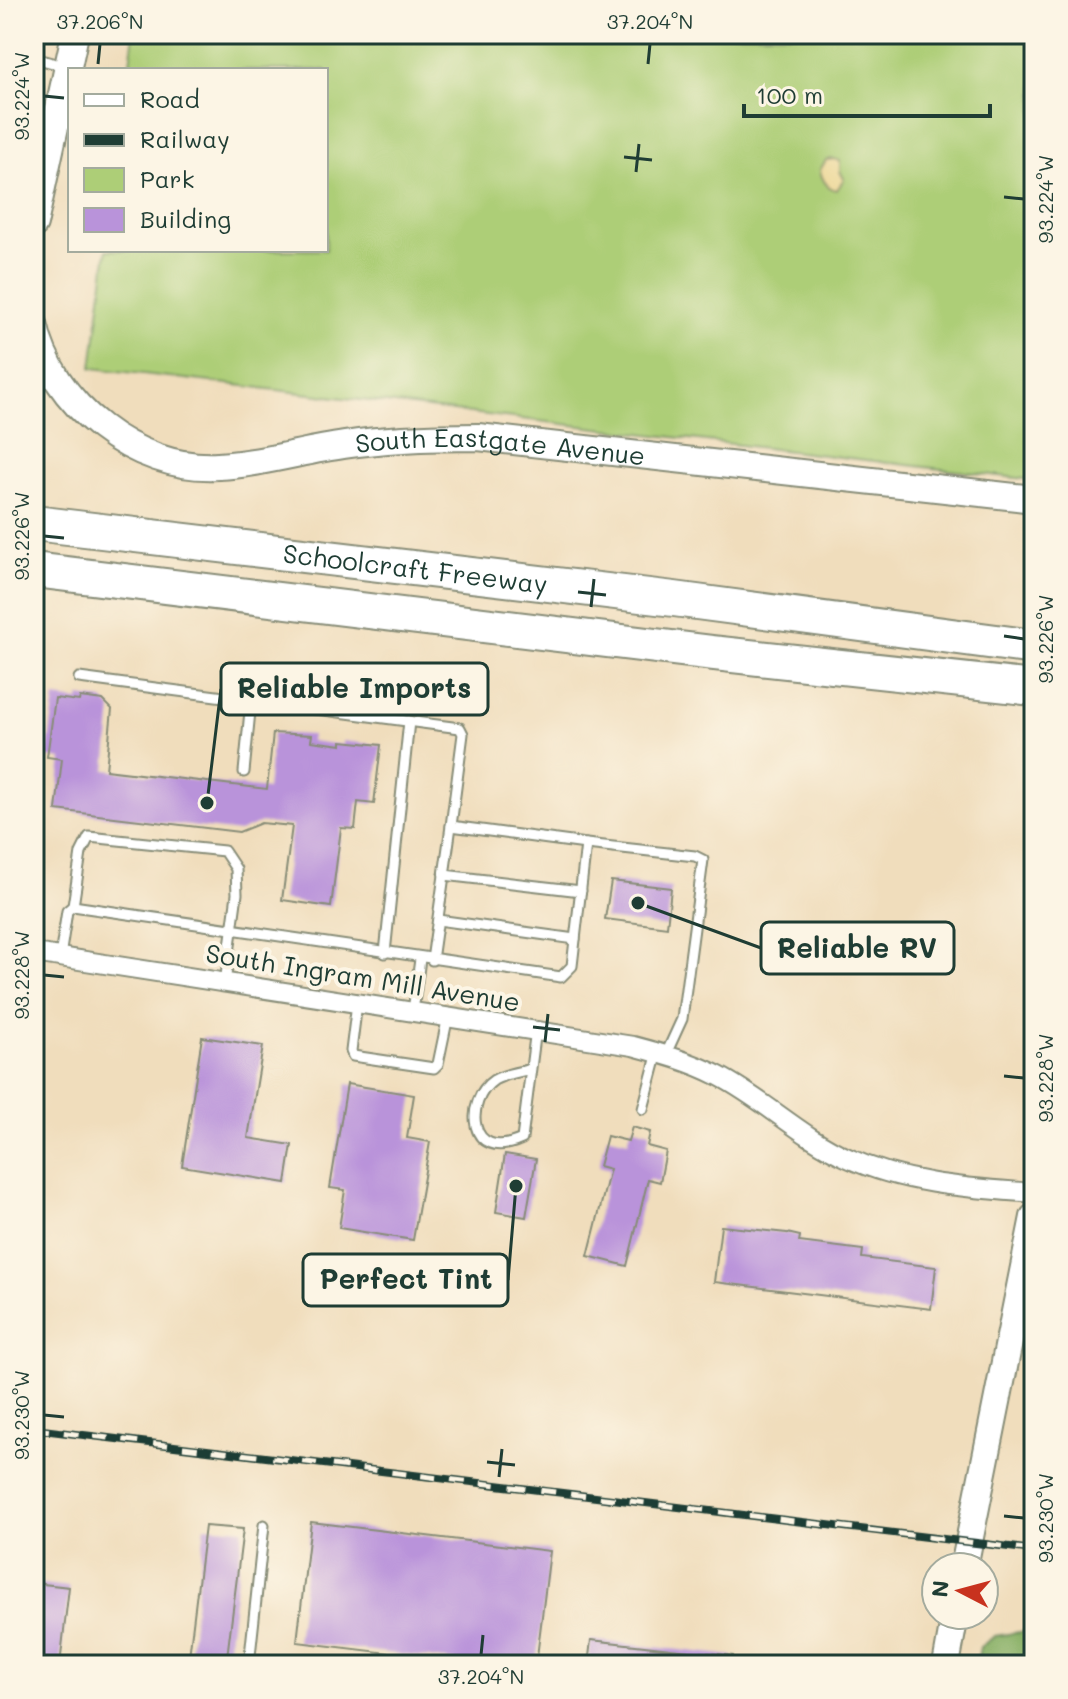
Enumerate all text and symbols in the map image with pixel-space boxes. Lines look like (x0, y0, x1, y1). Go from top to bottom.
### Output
text: 37.206°N (57, 8, 143, 34)
text: 37.204°N (607, 8, 693, 34)
text: 93.224°W (8, 52, 34, 140)
legend (68, 68, 328, 252)
scale bar (744, 68, 990, 118)
text: 100 m (756, 79, 823, 110)
text: Road (140, 83, 200, 114)
text: Railway (140, 123, 230, 154)
text: 93.224°W (1032, 155, 1058, 243)
text: Park (140, 163, 194, 194)
text: Building (140, 203, 231, 234)
street label: South Eastgate Avenue (353, 420, 647, 473)
text: 93.226°W (8, 491, 34, 581)
street label: Schoolcraft Freeway (281, 536, 550, 601)
text: 93.226°W (1032, 594, 1058, 684)
callout: Reliable Imports (221, 663, 488, 715)
text: Reliable Imports (237, 669, 471, 705)
callout: Reliable RV (761, 922, 954, 974)
text: Reliable RV (777, 929, 937, 965)
text: 93.228°W (8, 930, 34, 1020)
street label: South Ingram Mill Avenue (203, 935, 523, 1019)
text: 93.228°W (1032, 1033, 1058, 1123)
callout: Perfect Tint (303, 1254, 508, 1306)
text: Perfect Tint (320, 1260, 492, 1296)
text: 93.230°W (8, 1370, 34, 1460)
text: 93.230°W (1032, 1473, 1058, 1563)
north arrow (920, 1551, 1000, 1631)
text: N (924, 1579, 955, 1599)
text: 37.204°N (438, 1663, 524, 1689)

